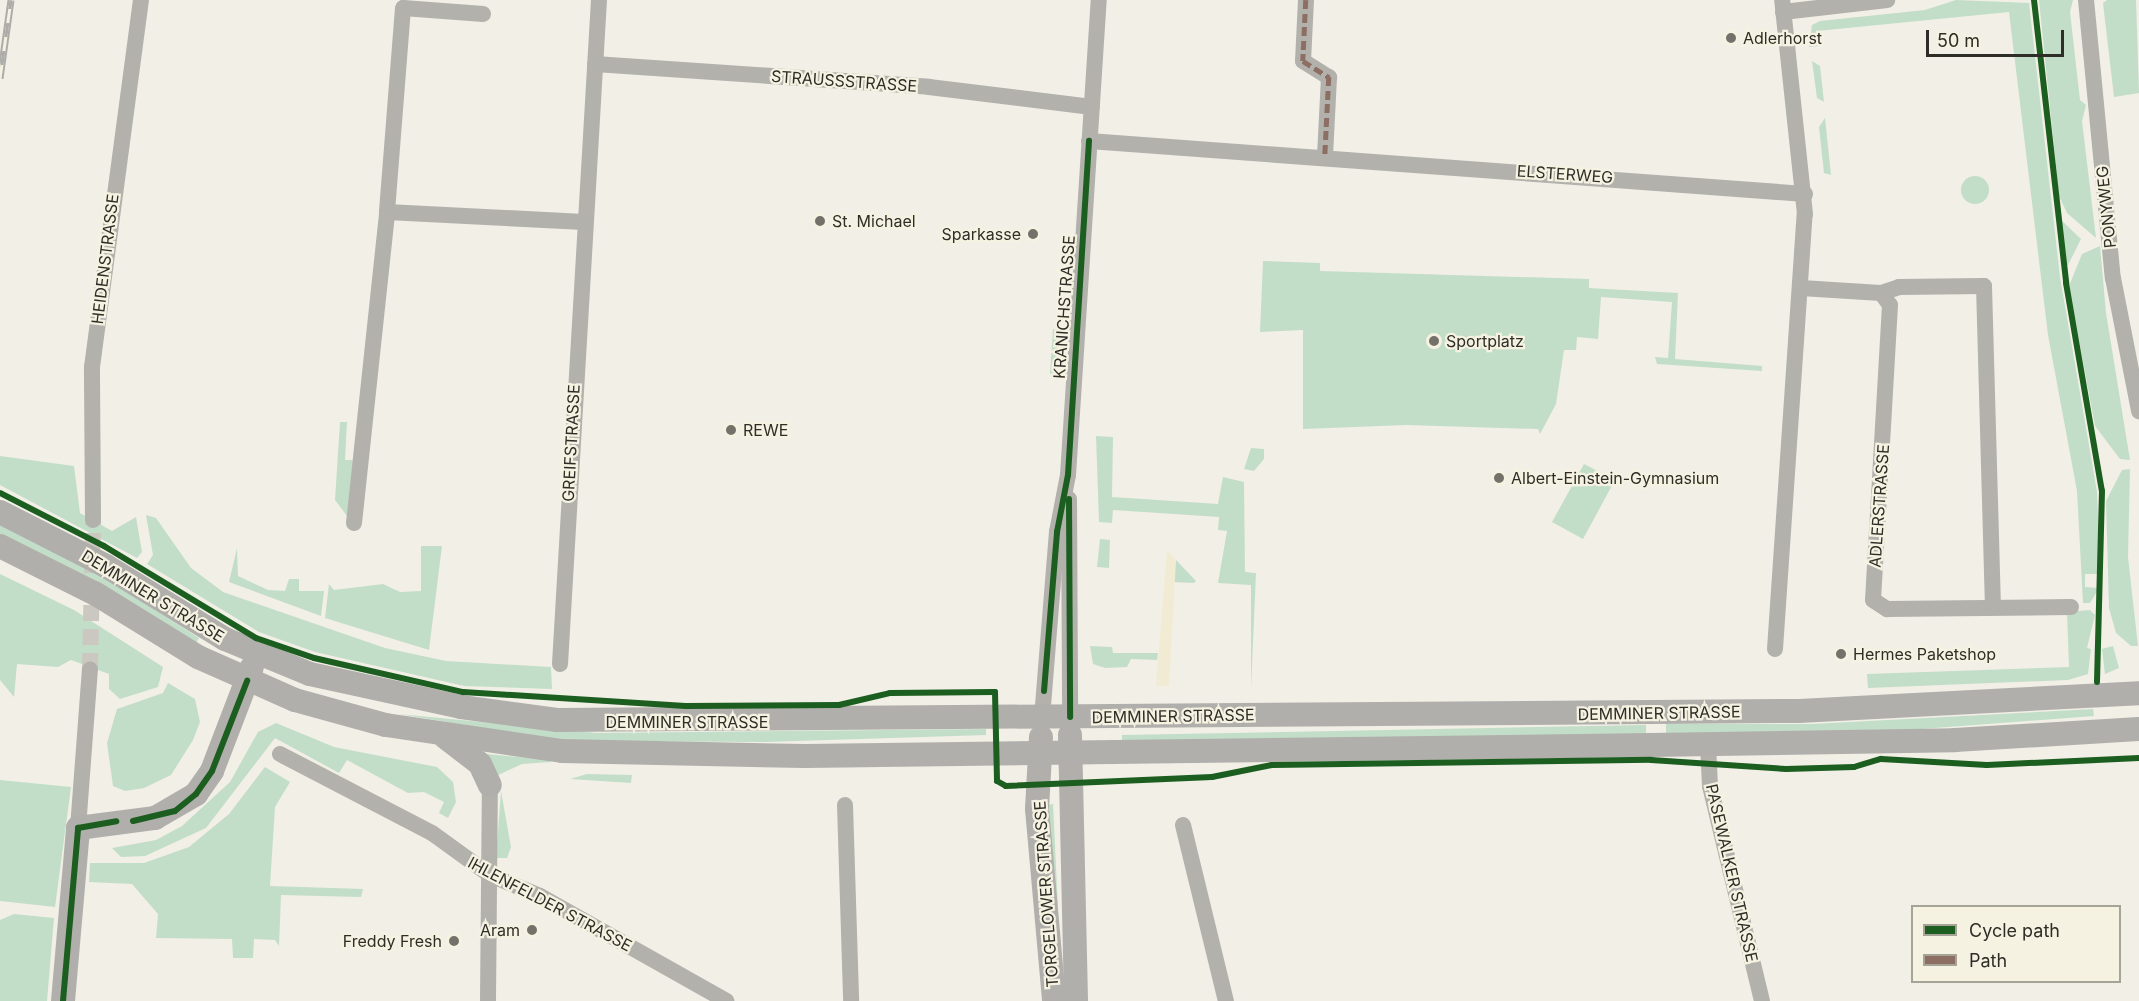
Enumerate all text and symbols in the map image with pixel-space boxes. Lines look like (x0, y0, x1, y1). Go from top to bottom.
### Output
scale bar (1929, 18, 2067, 56)
place label: Adlerhorst (1743, 28, 1822, 48)
text: 50 m (1937, 30, 1980, 51)
marker: Adlerhorst (1724, 31, 1738, 45)
street label: STRAUSSSTRASSE (770, 66, 918, 96)
street label: ELSTERWEG (1516, 161, 1614, 187)
street label: PONYWEG (2092, 165, 2120, 249)
street label: HEIDENSTRASSE (87, 193, 123, 325)
place label: St. Michael (832, 211, 916, 231)
marker: St. Michael (813, 214, 827, 228)
place label: Sparkasse (942, 224, 1021, 244)
marker: Sparkasse (1026, 227, 1040, 241)
street label: KRANICHSTRASSE (1049, 234, 1079, 380)
place label: Sportplatz (1446, 331, 1524, 351)
marker: Sportplatz (1427, 334, 1441, 348)
street label: GREIFSTRASSE (558, 384, 584, 502)
place label: REWE (743, 420, 788, 440)
marker: REWE (724, 423, 738, 437)
street label: ADLERSTRASSE (1865, 444, 1893, 568)
place label: Albert-Einstein-Gymnasium (1511, 468, 1719, 488)
marker: Albert-Einstein-Gymnasium (1492, 471, 1506, 485)
street label: DEMMINER STRASSE (78, 546, 228, 646)
place label: Hermes Paketshop (1853, 644, 1996, 664)
marker: Hermes Paketshop (1834, 647, 1848, 661)
street label: DEMMINER STRASSE (1577, 702, 1741, 724)
street label: DEMMINER STRASSE (1091, 705, 1255, 727)
street label: DEMMINER STRASSE (606, 712, 768, 732)
street label: PASEWALKER STRASSE (1702, 782, 1762, 964)
street label: TORGELOWER STRASSE (1030, 800, 1062, 988)
street label: IHLENFELDER STRASSE (465, 853, 635, 955)
legend (1911, 905, 2121, 983)
place label: Aram (480, 920, 520, 940)
text: Cycle path (1969, 920, 2060, 941)
marker: Aram (525, 923, 539, 937)
place label: Freddy Fresh (343, 931, 442, 951)
marker: Freddy Fresh (447, 934, 461, 948)
text: Path (1969, 950, 2007, 971)

